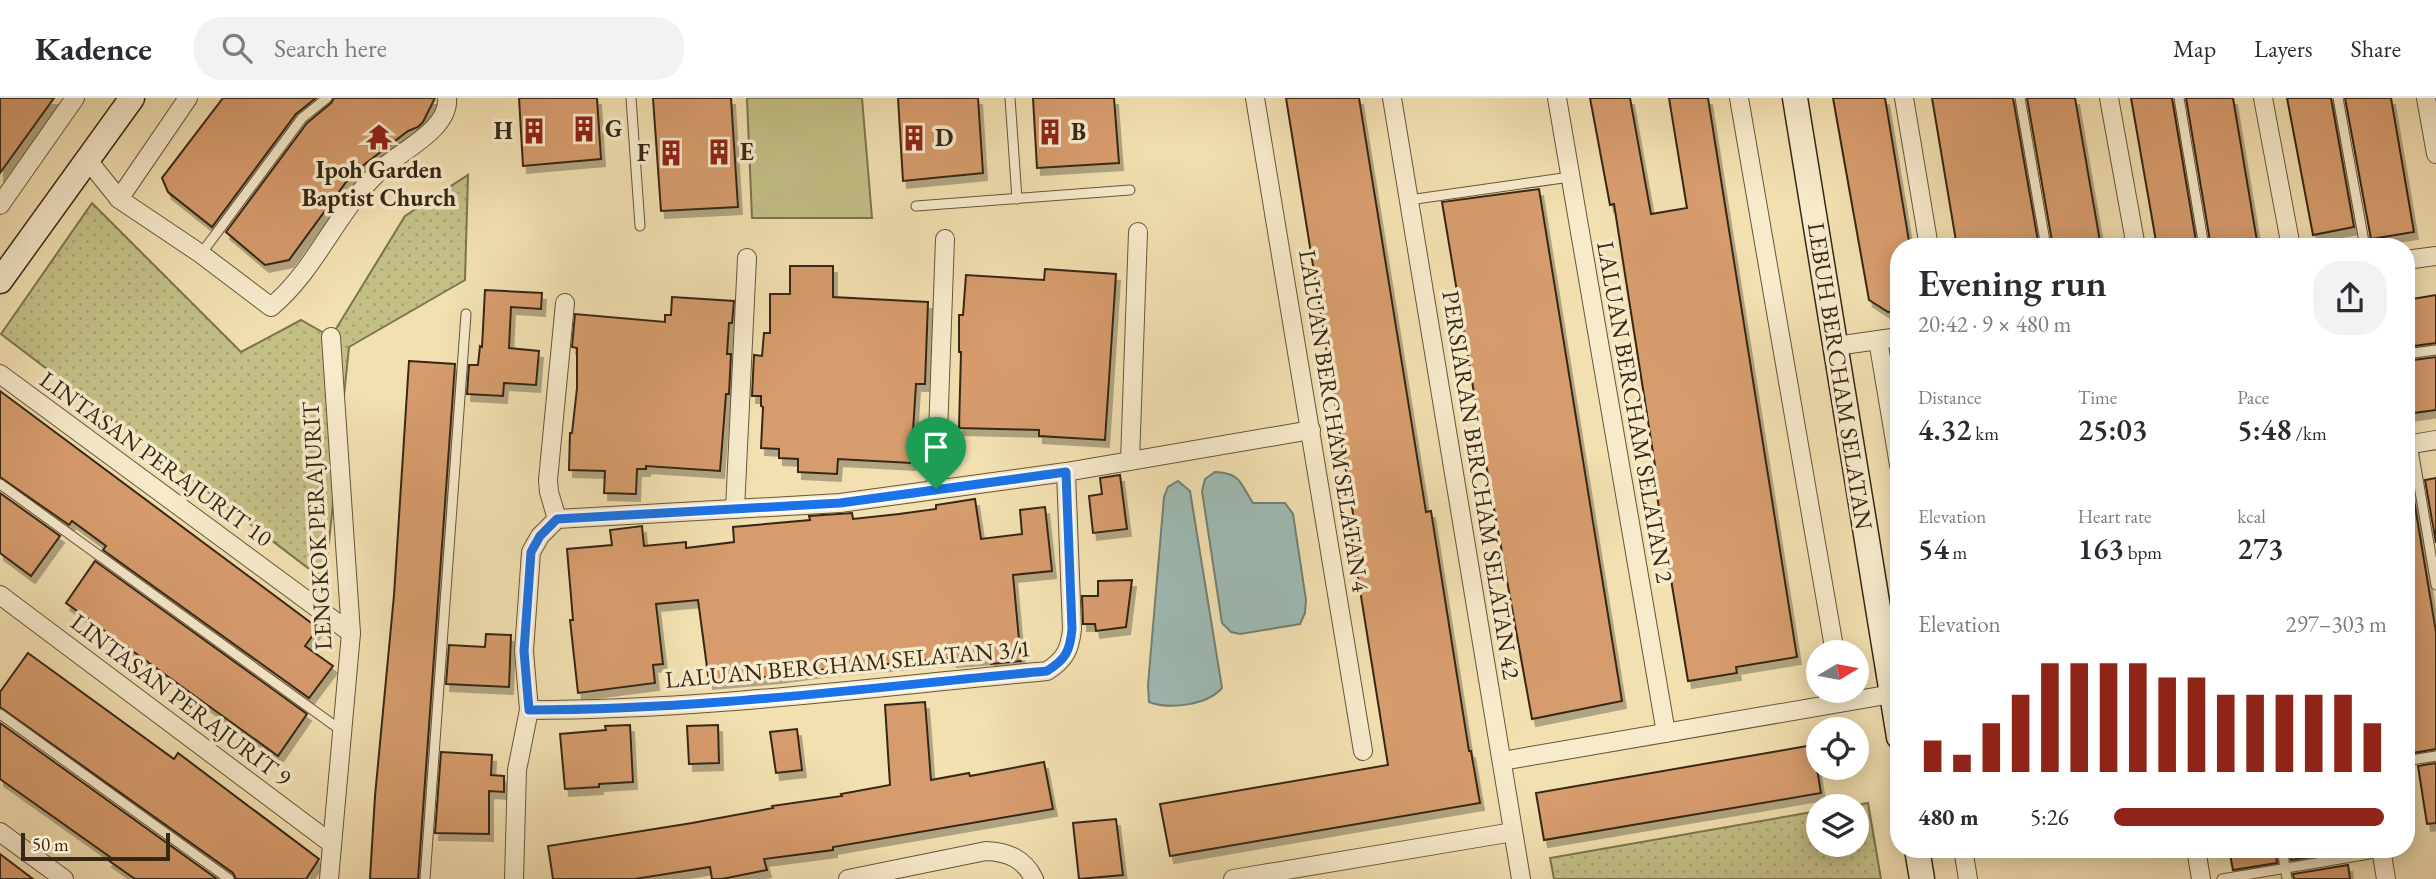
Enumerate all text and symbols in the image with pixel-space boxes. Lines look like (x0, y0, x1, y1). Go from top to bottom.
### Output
search box (194, 17, 684, 80)
text: Kadence (35, 27, 152, 70)
icon: search (218, 29, 256, 67)
text: Search here (274, 31, 387, 65)
text: Map (2173, 33, 2216, 64)
text: Layers (2254, 33, 2313, 64)
text: Share (2351, 33, 2401, 64)
place label: G (605, 113, 622, 144)
building icon: G (569, 114, 599, 144)
place label: H (494, 115, 513, 146)
building icon: H (519, 116, 549, 146)
place label: B (1071, 116, 1086, 147)
building icon: B (1035, 117, 1065, 147)
temple icon: Ipoh Garden Baptist Church (364, 122, 394, 152)
place label: D (935, 122, 953, 153)
building icon: D (899, 123, 929, 153)
place label: E (740, 136, 754, 167)
place label: F (637, 137, 650, 168)
building icon: E (704, 137, 734, 167)
building icon: F (656, 138, 686, 168)
place label: Ipoh Garden Baptist Church (302, 154, 457, 213)
street label: LEBUH BERCHAM SELATAN (1801, 220, 1880, 532)
street label: LALUAN BERCHAM SELATAN 2 (1590, 239, 1681, 585)
street label: LALUAN BERCHAM SELATAN 4 (1292, 248, 1377, 595)
text: Evening run (1918, 258, 2107, 307)
button: share (2313, 261, 2387, 335)
street label: PERSIARAN BERCHAM SELATAN 42 (1435, 288, 1528, 682)
text: 20:42 · 9 × 480 m (1918, 309, 2071, 339)
street label: LINTASAN PERAJURIT 10 (34, 364, 279, 553)
text: Distance (1918, 385, 1981, 410)
text: Time (2078, 385, 2117, 410)
text: Pace (2237, 385, 2269, 410)
street label: LENGKOK PERAJURIT (294, 400, 338, 651)
text: 4.32 (1918, 410, 1971, 449)
text: 25:03 (2078, 410, 2147, 449)
text: 5:48 (2237, 410, 2292, 449)
pin (906, 417, 966, 489)
text: km (1971, 421, 1999, 446)
text: /km (2292, 421, 2327, 446)
icon: arrive (917, 428, 955, 466)
text: Elevation (1918, 504, 1986, 529)
text: Heart rate (2078, 504, 2151, 529)
text: kcal (2237, 504, 2266, 529)
text: 54 (1918, 529, 1949, 568)
text: 163 (2078, 529, 2124, 568)
text: 273 (2237, 529, 2284, 568)
text: m (1949, 540, 1967, 565)
text: bpm (2124, 540, 2162, 565)
street label: LINTASAN PERAJURIT 9 (65, 606, 298, 793)
text: Elevation (1918, 609, 2001, 639)
text: 297–303 m (2286, 609, 2387, 639)
street label: LALUAN BERCHAM SELATAN 3/1 (664, 632, 1032, 695)
north arrow (1806, 640, 1869, 704)
map controls (1806, 640, 1869, 857)
button: locate (1806, 717, 1869, 780)
button: layers (1806, 794, 1869, 857)
text: 480 m (1918, 802, 1979, 832)
text: 5:26 (2030, 802, 2069, 832)
scale bar (21, 830, 170, 862)
text: 50 m (32, 832, 69, 857)

